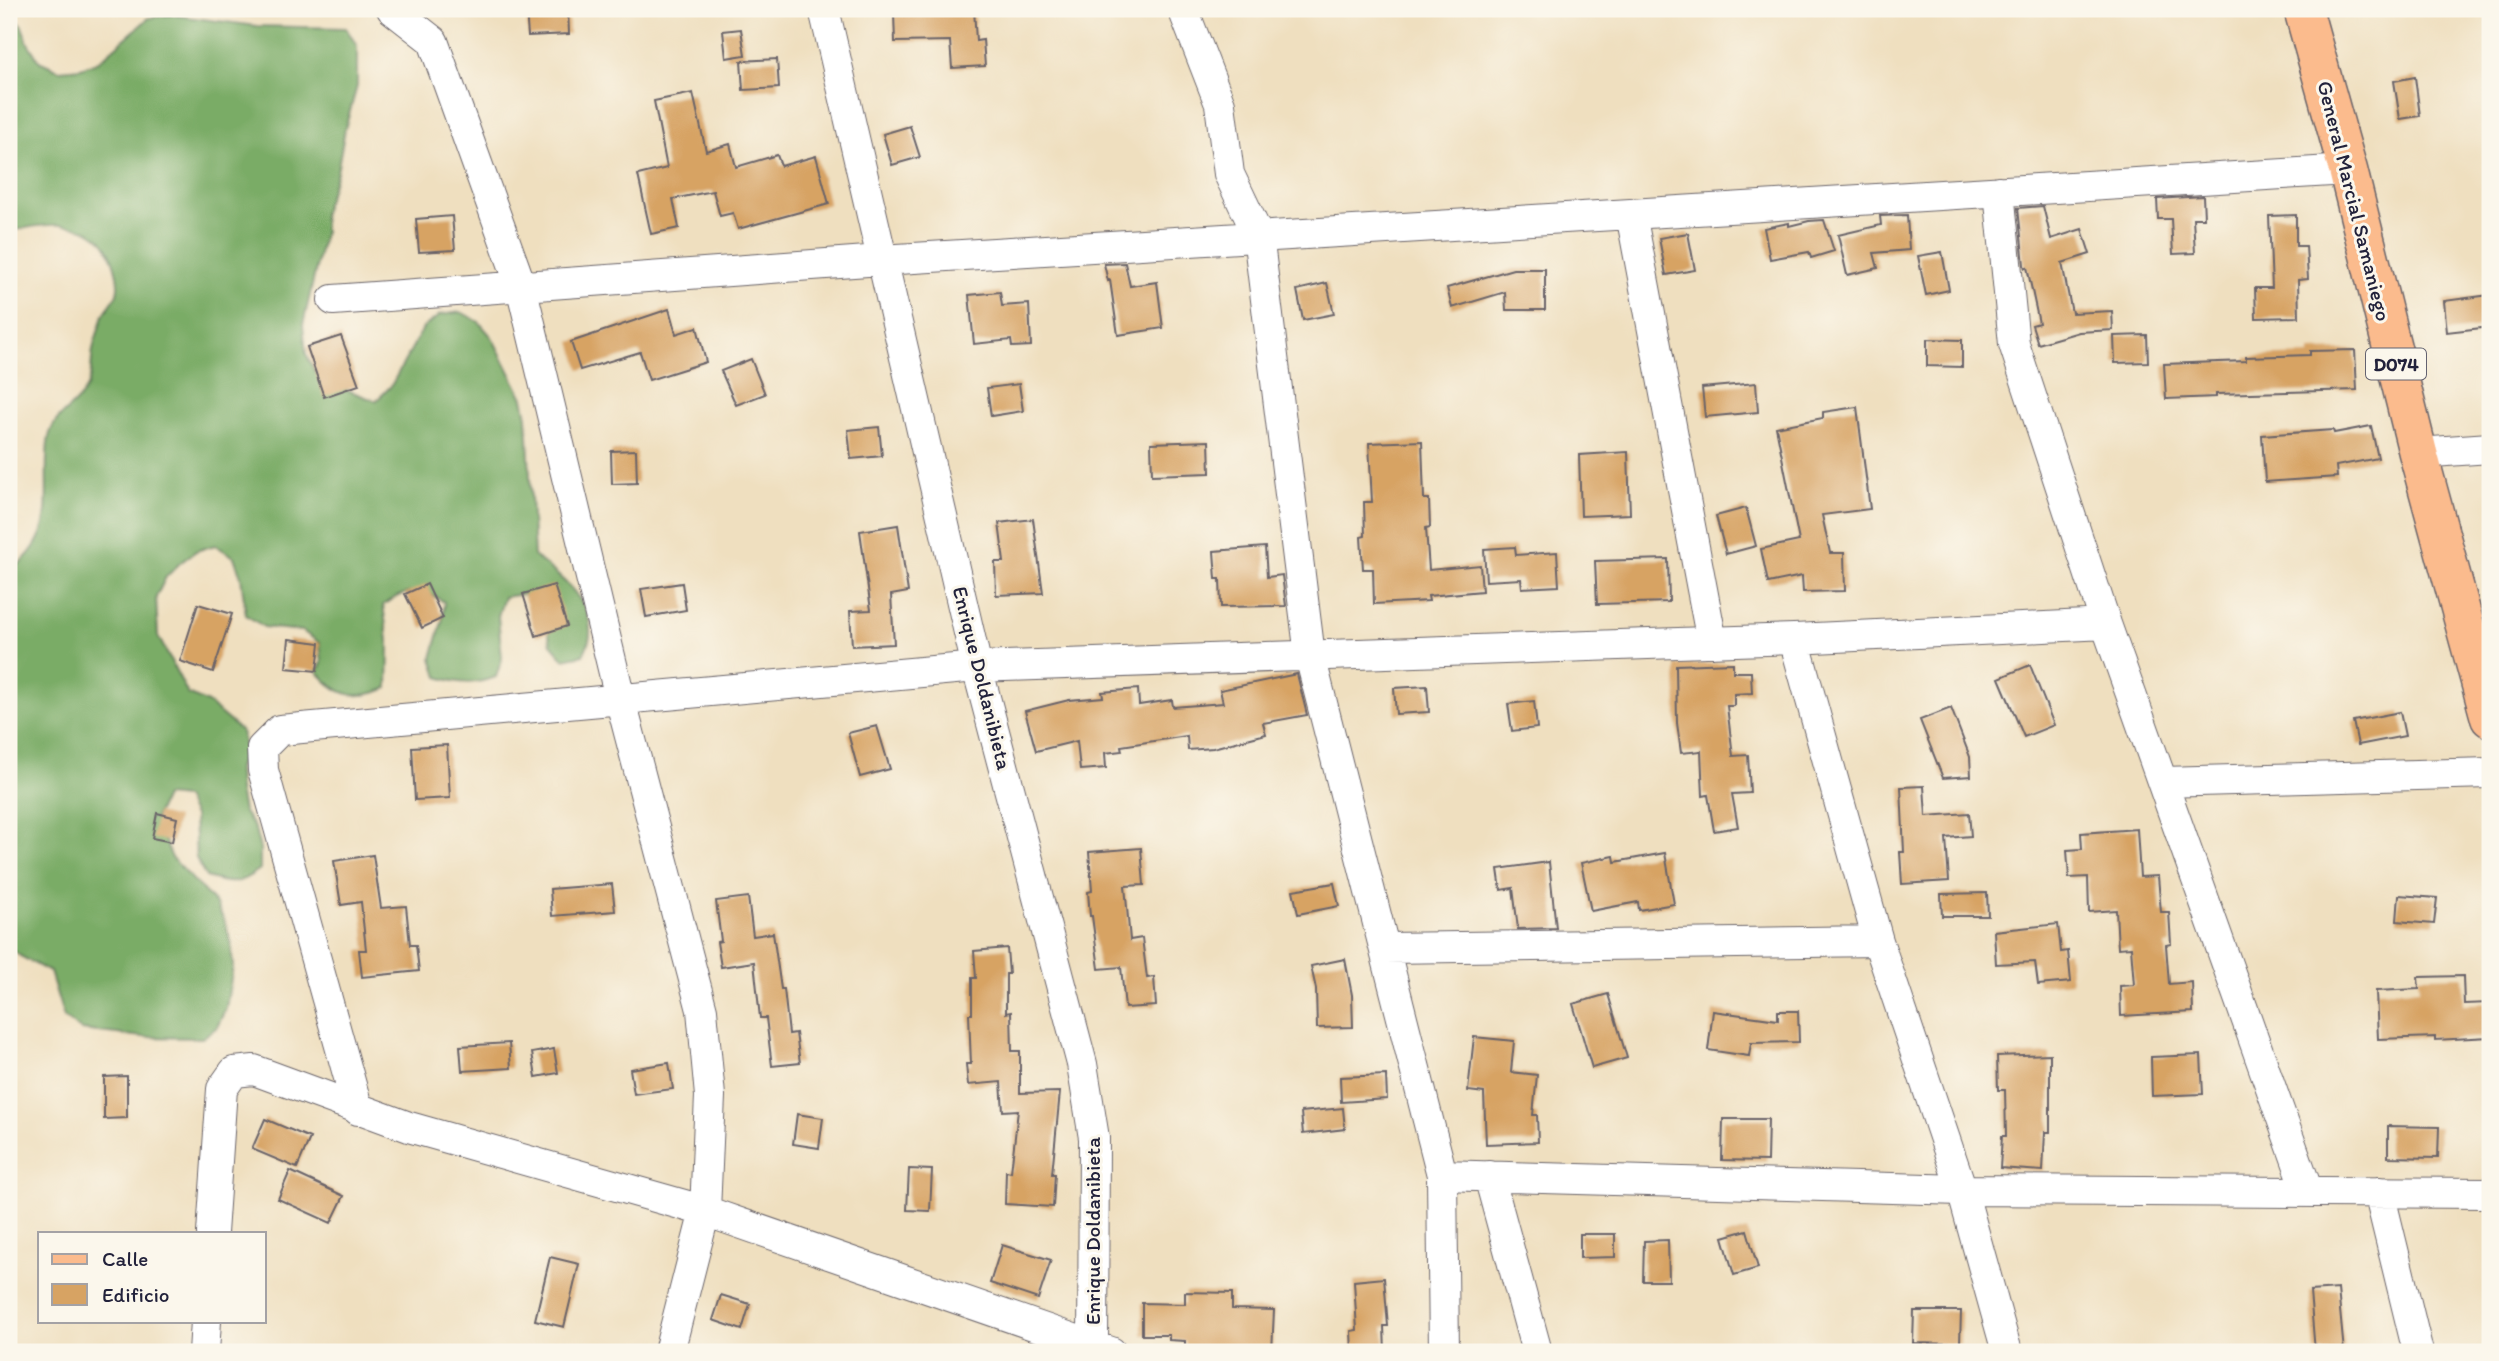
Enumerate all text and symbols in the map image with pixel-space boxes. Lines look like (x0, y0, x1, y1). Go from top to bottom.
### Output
street label: General Marcial Samaniego (2312, 78, 2396, 324)
road number: D074 (2366, 348, 2426, 380)
street label: Enrique Doldanibieta (948, 584, 1017, 772)
street label: Enrique Doldanibieta (1080, 1137, 1105, 1325)
legend (38, 1232, 266, 1322)
text: Calle (102, 1246, 148, 1271)
text: Edificio (102, 1282, 170, 1307)

